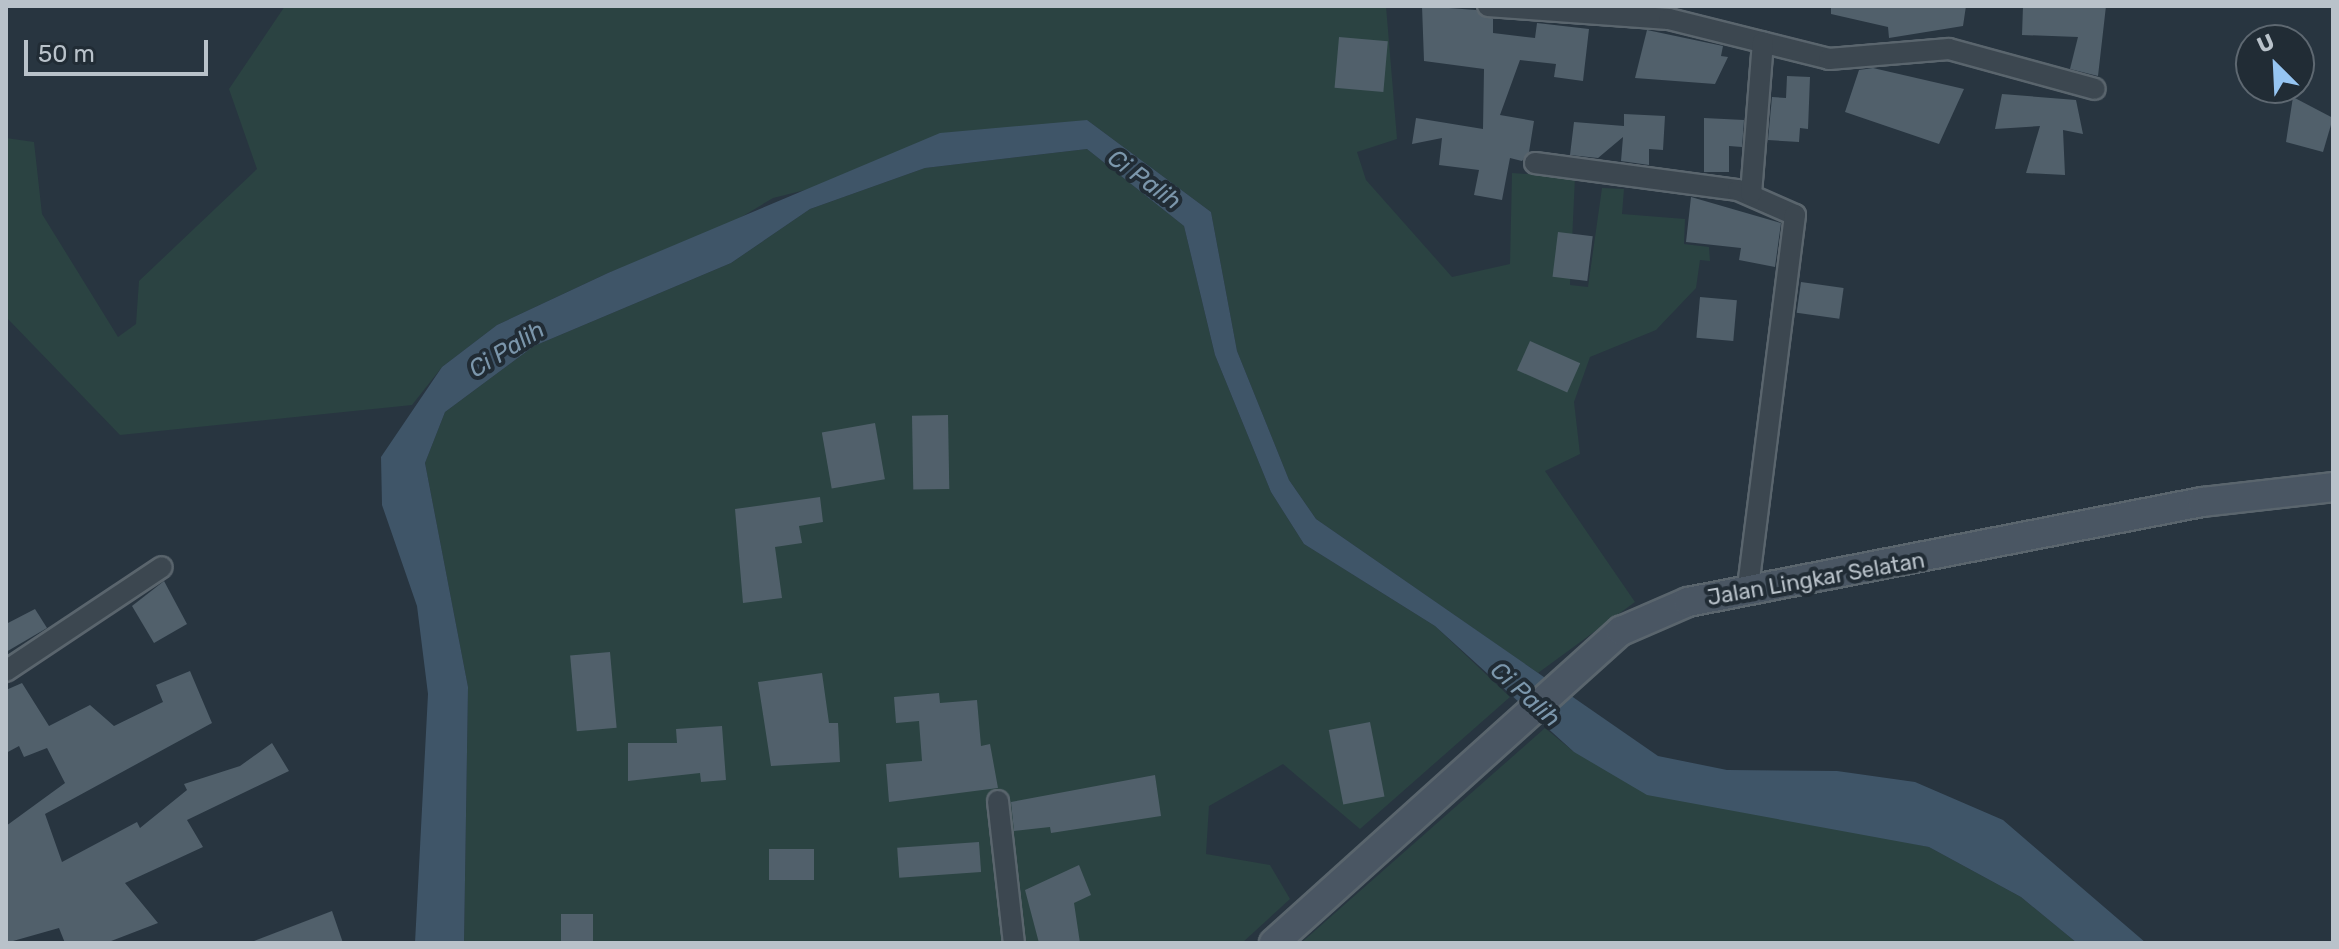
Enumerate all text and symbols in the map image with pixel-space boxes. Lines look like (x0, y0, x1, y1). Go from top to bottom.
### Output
scale bar (28, 24, 212, 74)
north arrow (2235, 24, 2315, 104)
text: U (2253, 28, 2279, 59)
text: 50 m (38, 40, 95, 68)
water label: Ci Palih (1102, 144, 1186, 216)
water label: Ci Palih (464, 316, 550, 384)
street label: Jalan Lingkar Selatan (1705, 547, 1927, 611)
water label: Ci Palih (1484, 656, 1566, 734)

